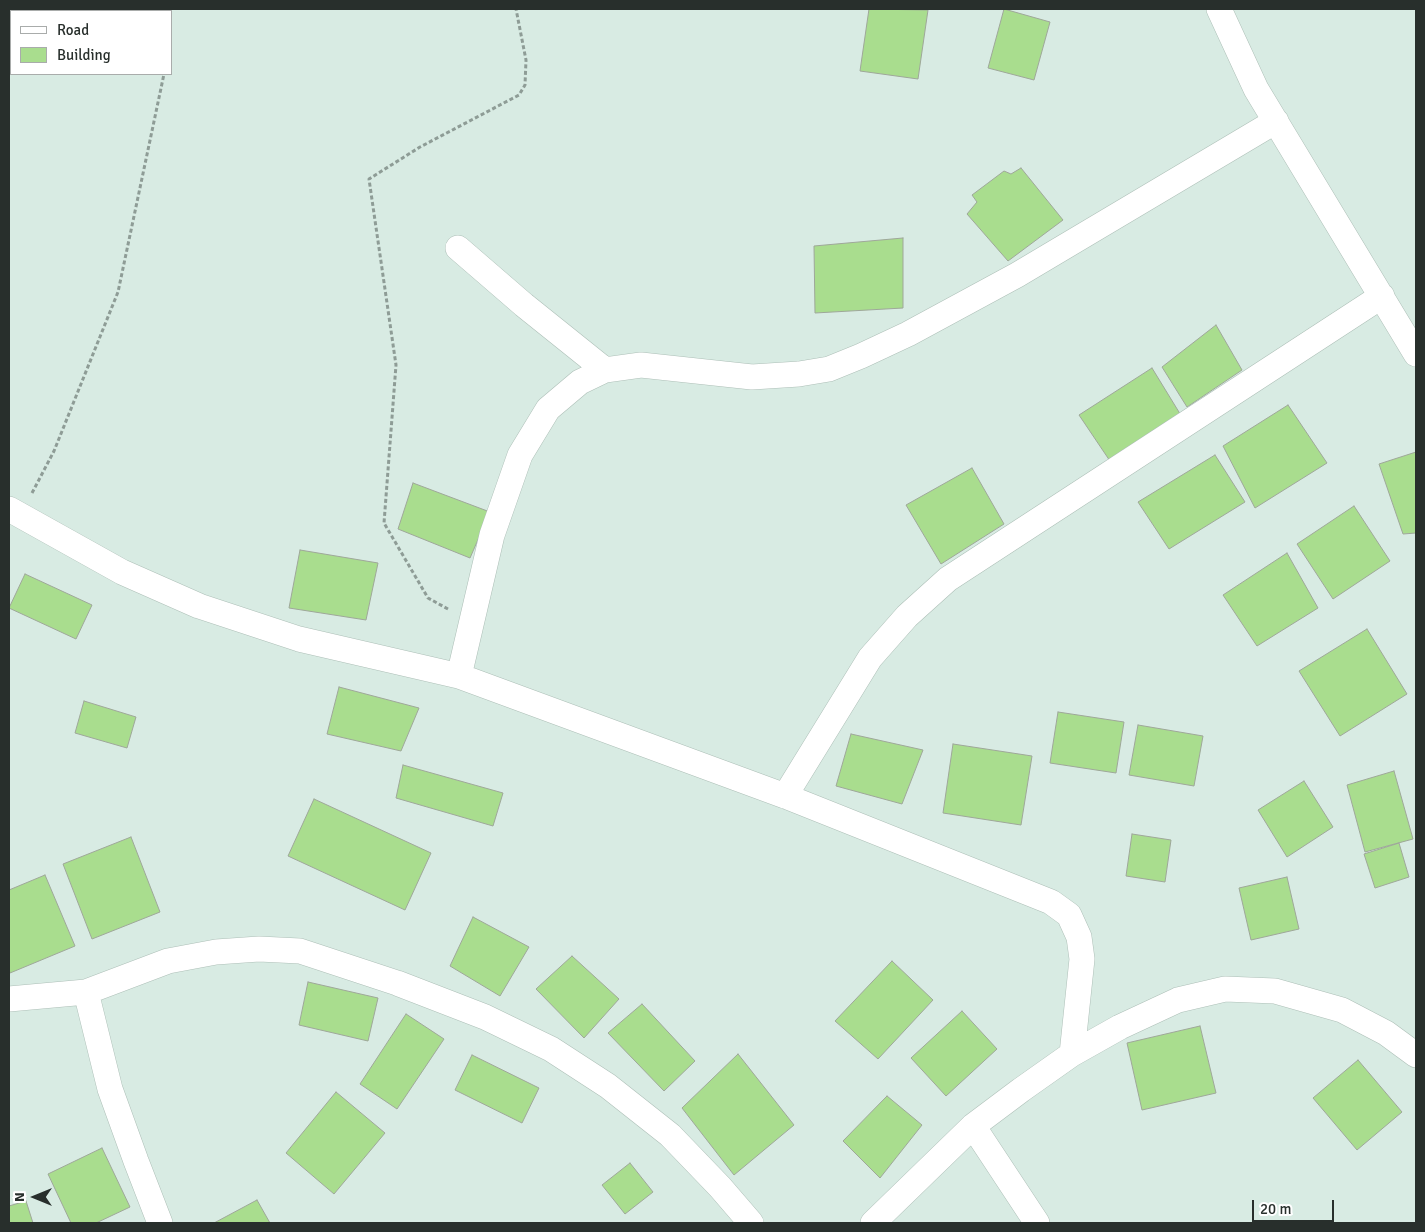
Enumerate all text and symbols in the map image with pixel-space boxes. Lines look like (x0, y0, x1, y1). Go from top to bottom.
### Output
legend (10, 10, 172, 75)
text: Road (57, 21, 89, 39)
text: Building (57, 46, 111, 64)
north arrow (10, 1172, 60, 1222)
scale bar (1255, 1190, 1338, 1222)
text: N (11, 1192, 28, 1202)
text: 20 m (1260, 1200, 1291, 1218)

